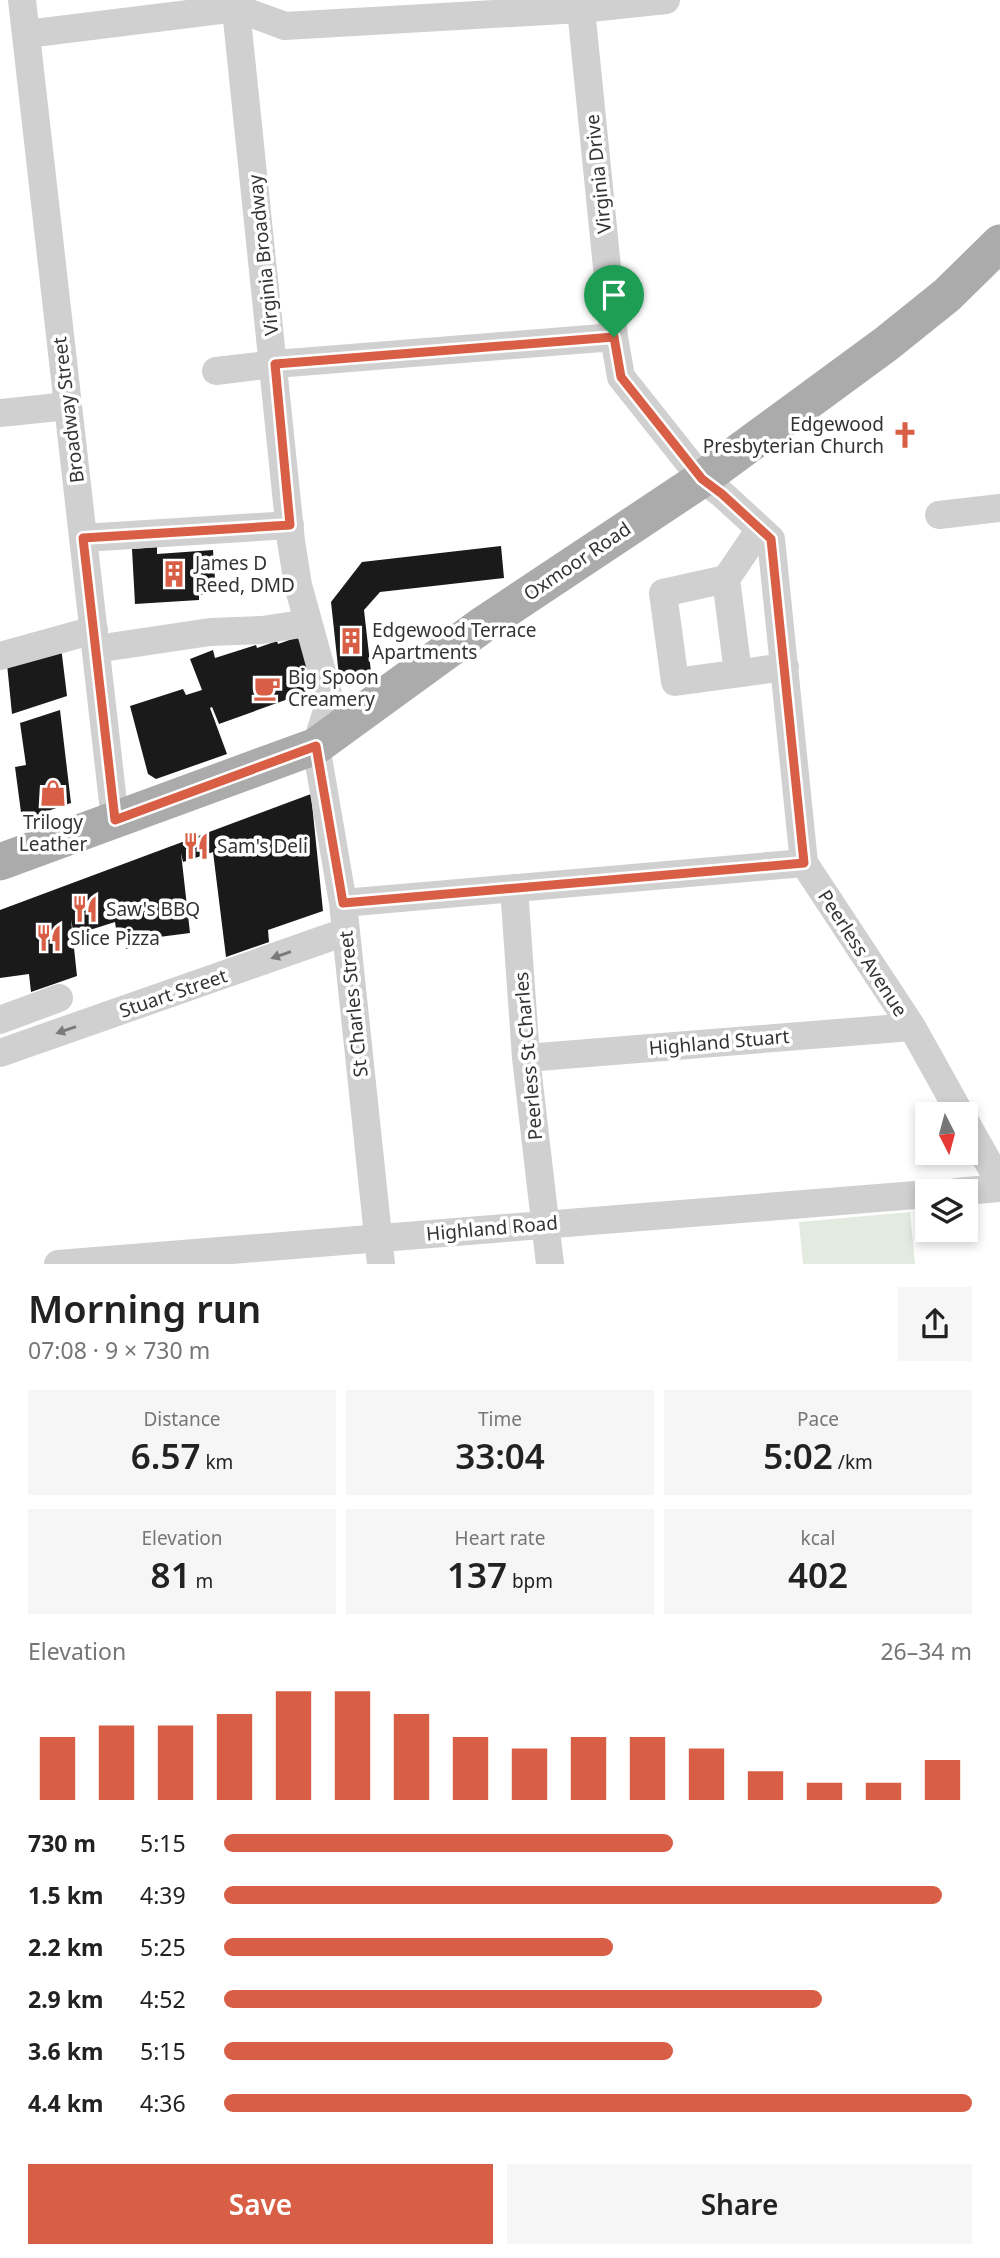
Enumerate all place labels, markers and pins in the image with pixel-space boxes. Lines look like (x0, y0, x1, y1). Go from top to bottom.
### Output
pin (584, 265, 644, 337)
place label: Edgewood Presbyterian Church (703, 411, 884, 459)
church icon: Edgewood Presbyterian Church (890, 420, 920, 450)
place label: James D Reed, DMD (193, 550, 295, 598)
building icon: James D Reed, DMD (159, 559, 189, 589)
place label: Edgewood Terrace Apartments (372, 617, 537, 665)
building icon: Edgewood Terrace Apartments (336, 626, 366, 656)
place label: Big Spoon Creamery (288, 664, 379, 712)
cafe icon: Big Spoon Creamery (252, 673, 282, 703)
shop icon: Trilogy Leather (38, 778, 68, 808)
place label: Trilogy Leather (19, 809, 87, 857)
restaurant icon: Sam's Deli (181, 831, 211, 861)
place label: Sam's Deli (217, 833, 308, 859)
restaurant icon: Saw's BBQ (70, 894, 100, 924)
place label: Saw's BBQ (106, 896, 200, 922)
restaurant icon: Slice Pizza (34, 923, 64, 953)
place label: Slice Pizza (70, 925, 160, 951)

